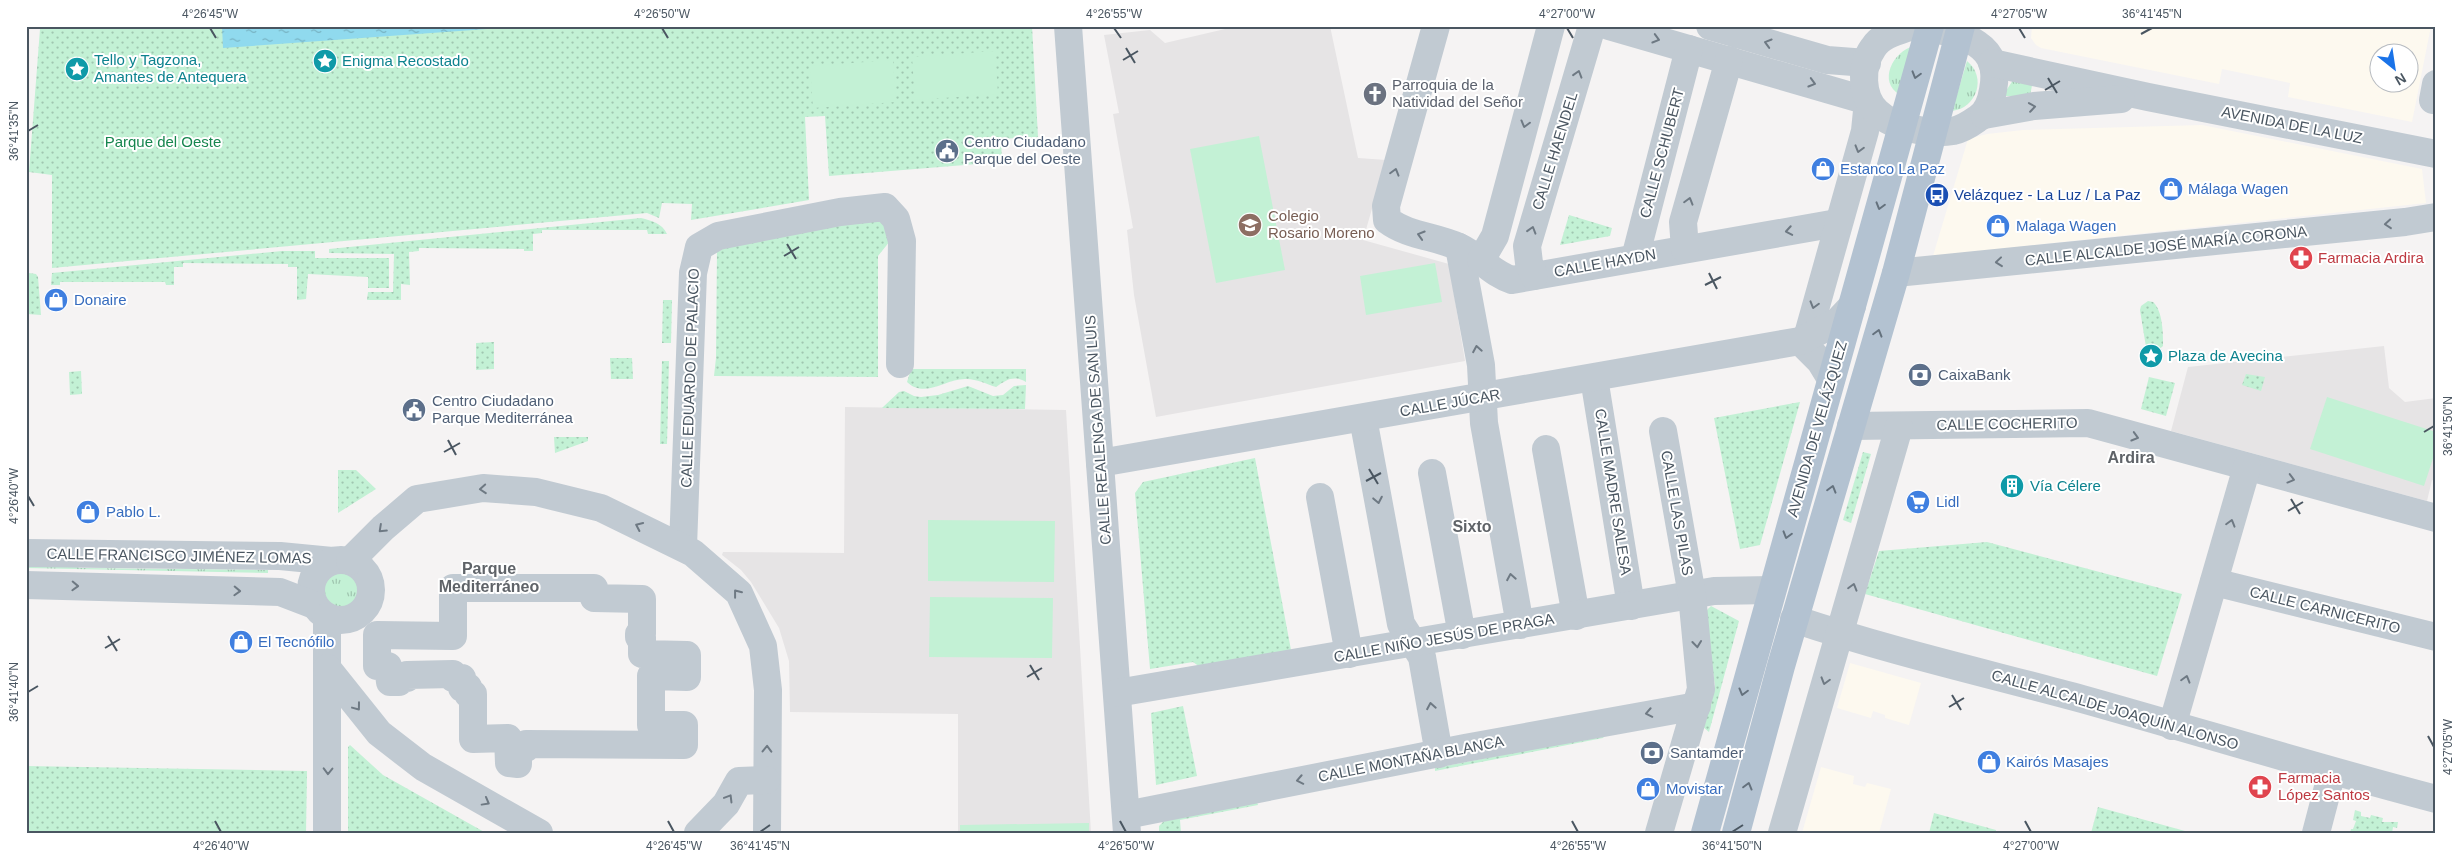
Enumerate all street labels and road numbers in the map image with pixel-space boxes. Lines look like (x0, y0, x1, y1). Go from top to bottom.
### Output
street label: CALLE SCHUBERT (1636, 86, 1687, 220)
street label: CALLE HAENDEL (1528, 90, 1581, 212)
street label: AVENIDA DE LA LUZ (2220, 103, 2364, 147)
street label: CALLE ALCALDE JOSÉ MARÍA CORONA (2024, 222, 2308, 269)
street label: CALLE HAYDN (1553, 245, 1657, 280)
street label: CALLE EDUARDO DE PALACIO (677, 268, 702, 488)
street label: CALLE REALENGA DE SAN LUIS (1081, 315, 1114, 545)
street label: AVENIDA DE VELÁZQUEZ (1783, 339, 1850, 519)
street label: CALLE JÚCAR (1398, 385, 1502, 420)
street label: CALLE MADRE SALESA (1592, 407, 1635, 576)
street label: CALLE COCHERITO (1936, 414, 2078, 433)
street label: CALLE LAS PILAS (1658, 449, 1697, 577)
street label: CALLE FRANCISCO JIMÉNEZ LOMAS (46, 545, 312, 566)
street label: CALLE CARNICERITO (2248, 583, 2402, 636)
street label: CALLE NIÑO JESÚS DE PRAGA (1332, 610, 1555, 665)
street label: CALLE ALCALDE JOAQUÍN ALONSO (1990, 666, 2240, 753)
street label: CALLE MONTAÑA BLANCA (1317, 732, 1505, 785)

